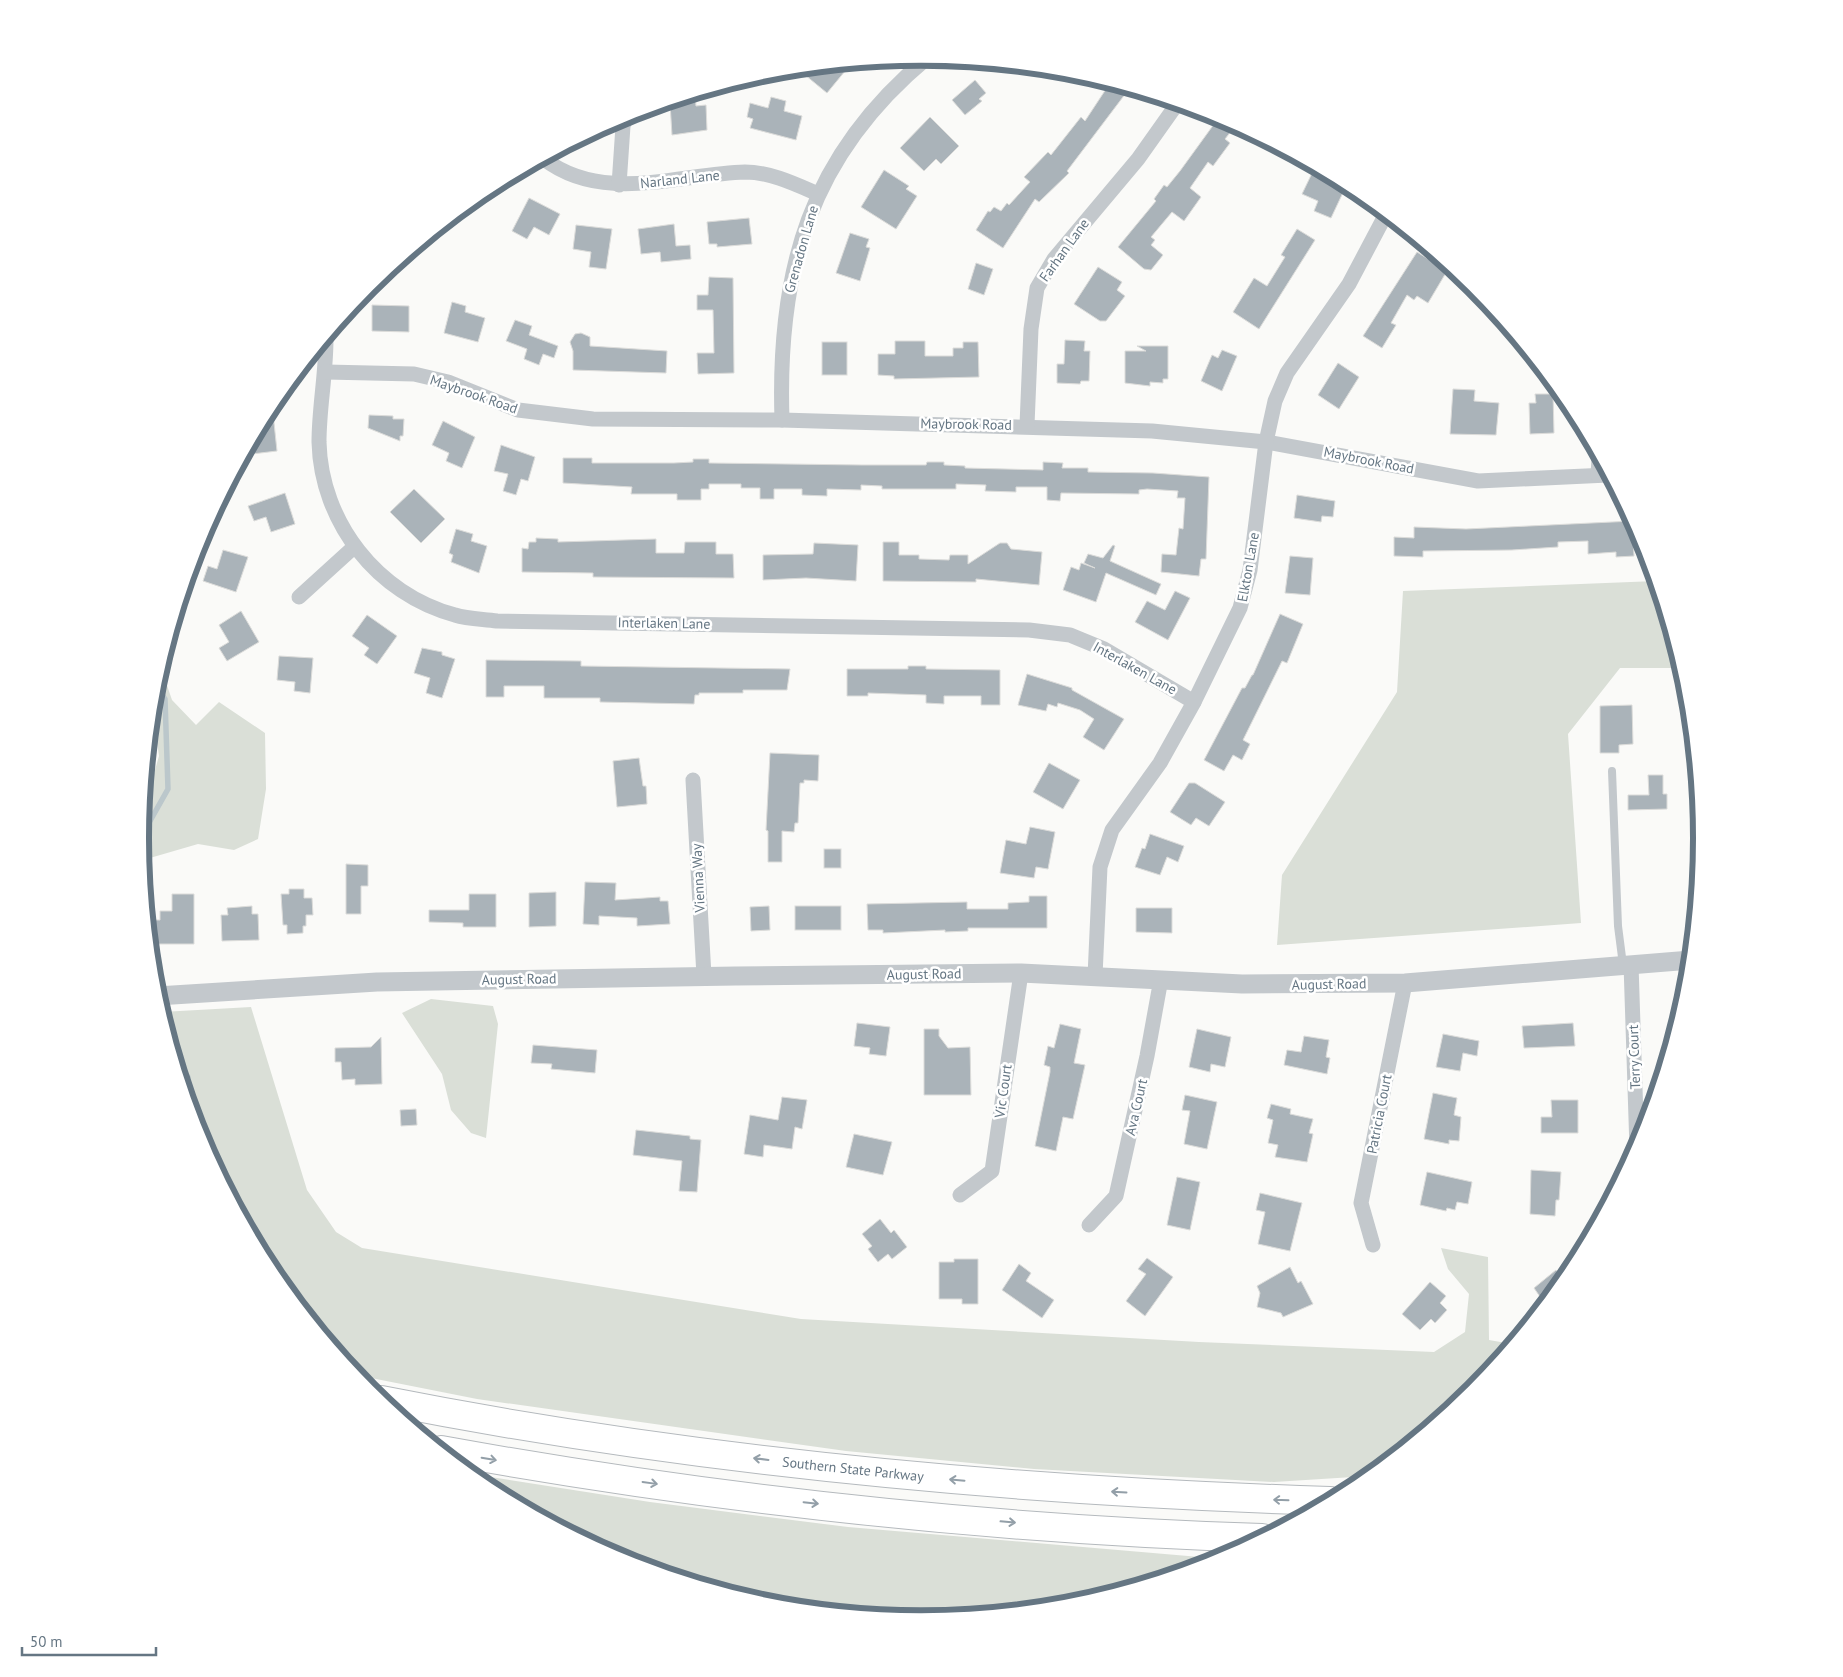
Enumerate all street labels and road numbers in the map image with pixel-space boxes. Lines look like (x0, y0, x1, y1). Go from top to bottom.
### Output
street label: Narland Lane (639, 166, 721, 192)
street label: Grenadon Lane (780, 203, 822, 295)
street label: Farhan Lane (1035, 215, 1093, 285)
street label: Maybrook Road (428, 371, 520, 417)
street label: Maybrook Road (920, 414, 1012, 434)
street label: Maybrook Road (1322, 442, 1416, 478)
street label: Elkton Lane (1233, 531, 1263, 603)
street label: Interlaken Lane (617, 613, 711, 633)
street label: Interlaken Lane (1090, 638, 1180, 698)
street label: Vienna Way (687, 843, 709, 914)
street label: August Road (886, 964, 962, 984)
street label: August Road (481, 969, 557, 989)
street label: August Road (1291, 974, 1367, 994)
street label: Terry Court (1624, 1024, 1644, 1090)
street label: Vic Court (990, 1063, 1016, 1120)
street label: Patricia Court (1362, 1072, 1396, 1155)
street label: Ava Court (1121, 1077, 1151, 1137)
street label: Southern State Parkway (781, 1453, 925, 1485)

